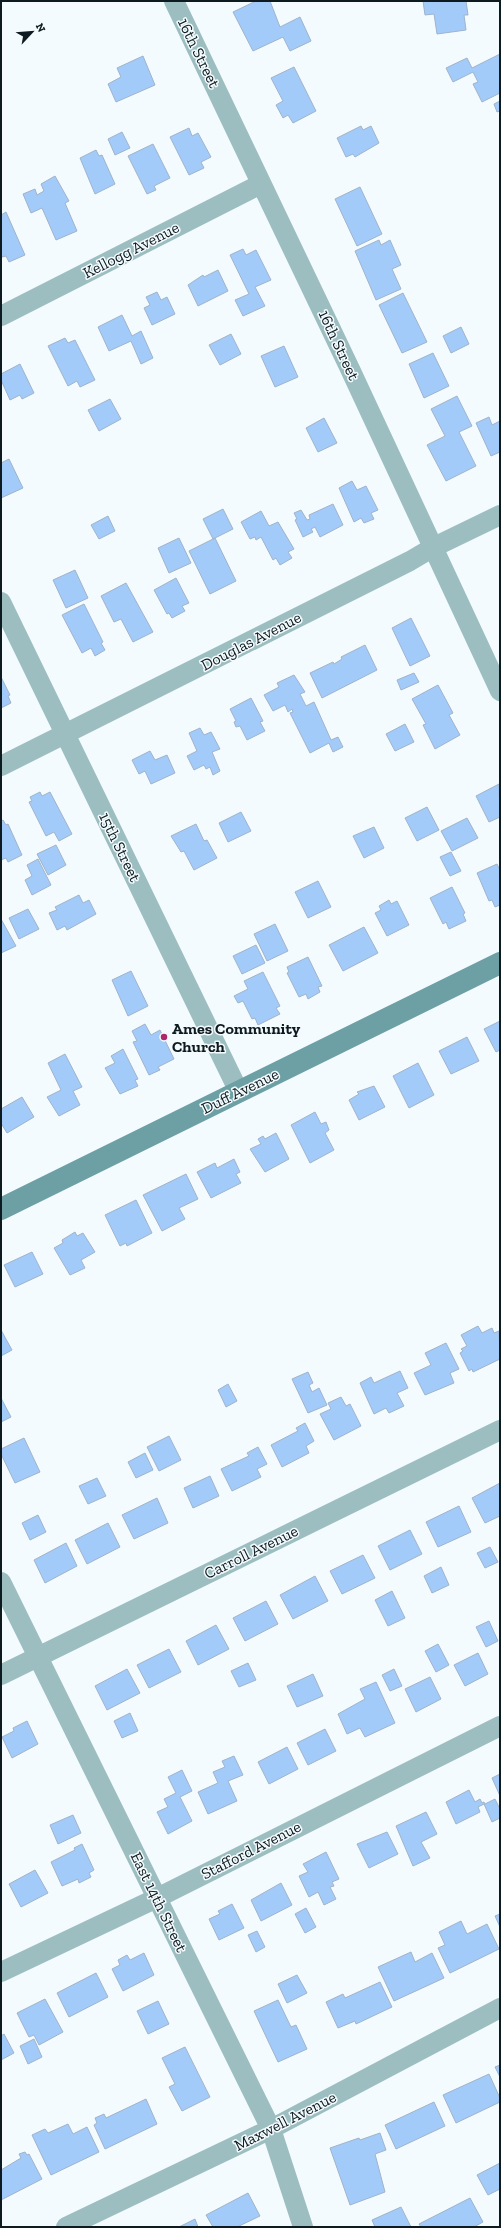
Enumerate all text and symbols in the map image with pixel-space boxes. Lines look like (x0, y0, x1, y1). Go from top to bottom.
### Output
north arrow (12, 12, 52, 52)
street label: 16th Street (174, 15, 224, 91)
text: N (33, 21, 48, 35)
street label: Kellogg Avenue (80, 218, 182, 282)
street label: 16th Street (315, 307, 364, 383)
street label: Douglas Avenue (198, 608, 304, 674)
street label: 15th Street (95, 809, 145, 885)
place label: Ames Community Church (172, 1019, 301, 1056)
marker: Ames Community Church (159, 1032, 169, 1042)
street label: Duff Avenue (198, 1064, 282, 1118)
street label: Carroll Avenue (201, 1521, 301, 1583)
street label: Stafford Avenue (198, 1817, 304, 1883)
street label: East 14th Street (127, 1849, 191, 1955)
street label: Maxwell Avenue (231, 2087, 339, 2155)

